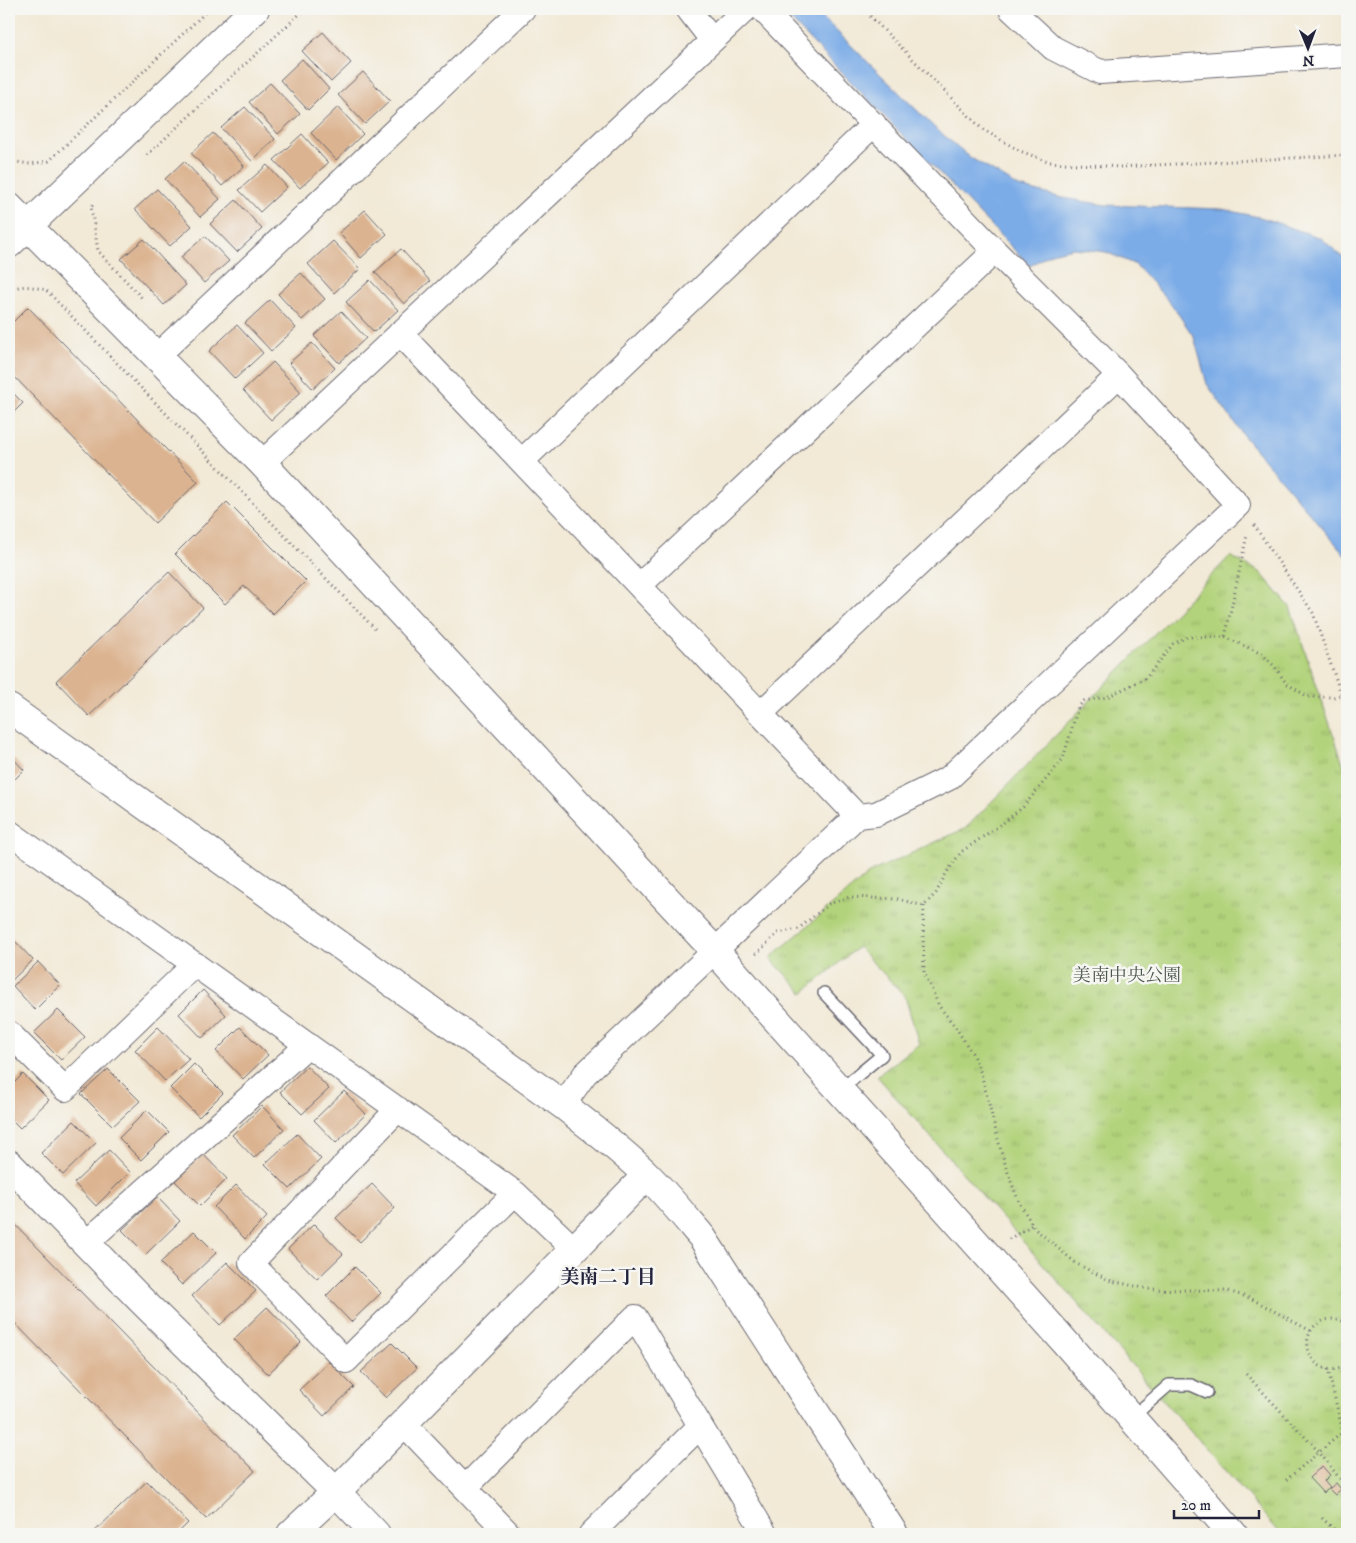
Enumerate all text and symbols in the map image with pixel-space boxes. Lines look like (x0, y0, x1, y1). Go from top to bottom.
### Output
north arrow (1284, 22, 1334, 72)
text: N (1302, 51, 1314, 69)
park label: 美南中央公園 (1073, 965, 1181, 987)
district label: 美南二丁目 (560, 1266, 656, 1289)
scale bar (1174, 1488, 1258, 1520)
text: 20 m (1181, 1496, 1211, 1515)

